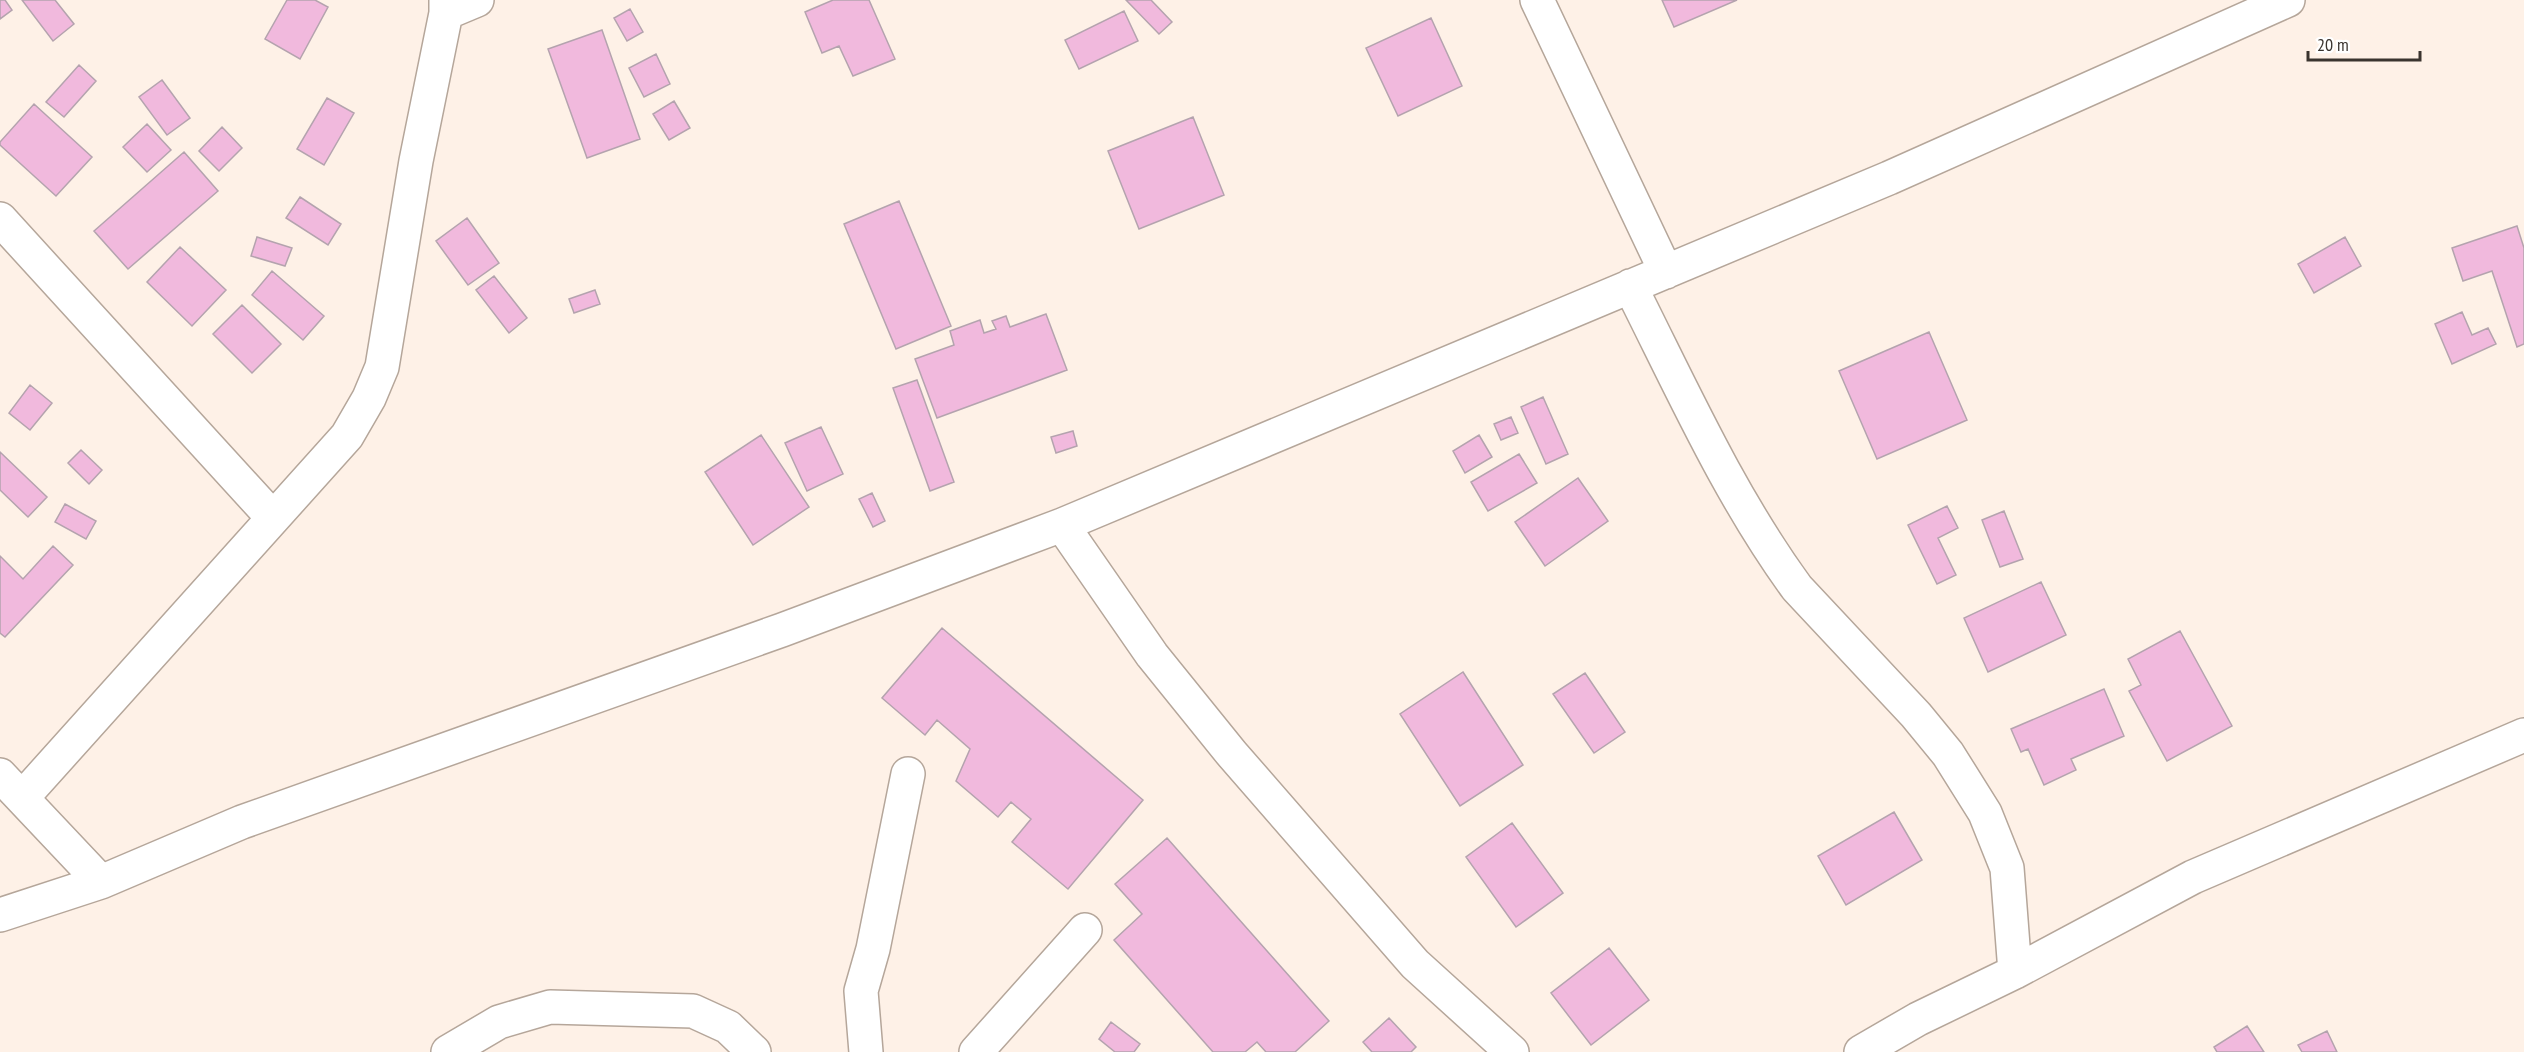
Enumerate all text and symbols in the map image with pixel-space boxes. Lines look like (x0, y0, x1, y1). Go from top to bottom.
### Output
scale bar (2308, 24, 2420, 62)
text: 20 m (2317, 33, 2349, 56)

